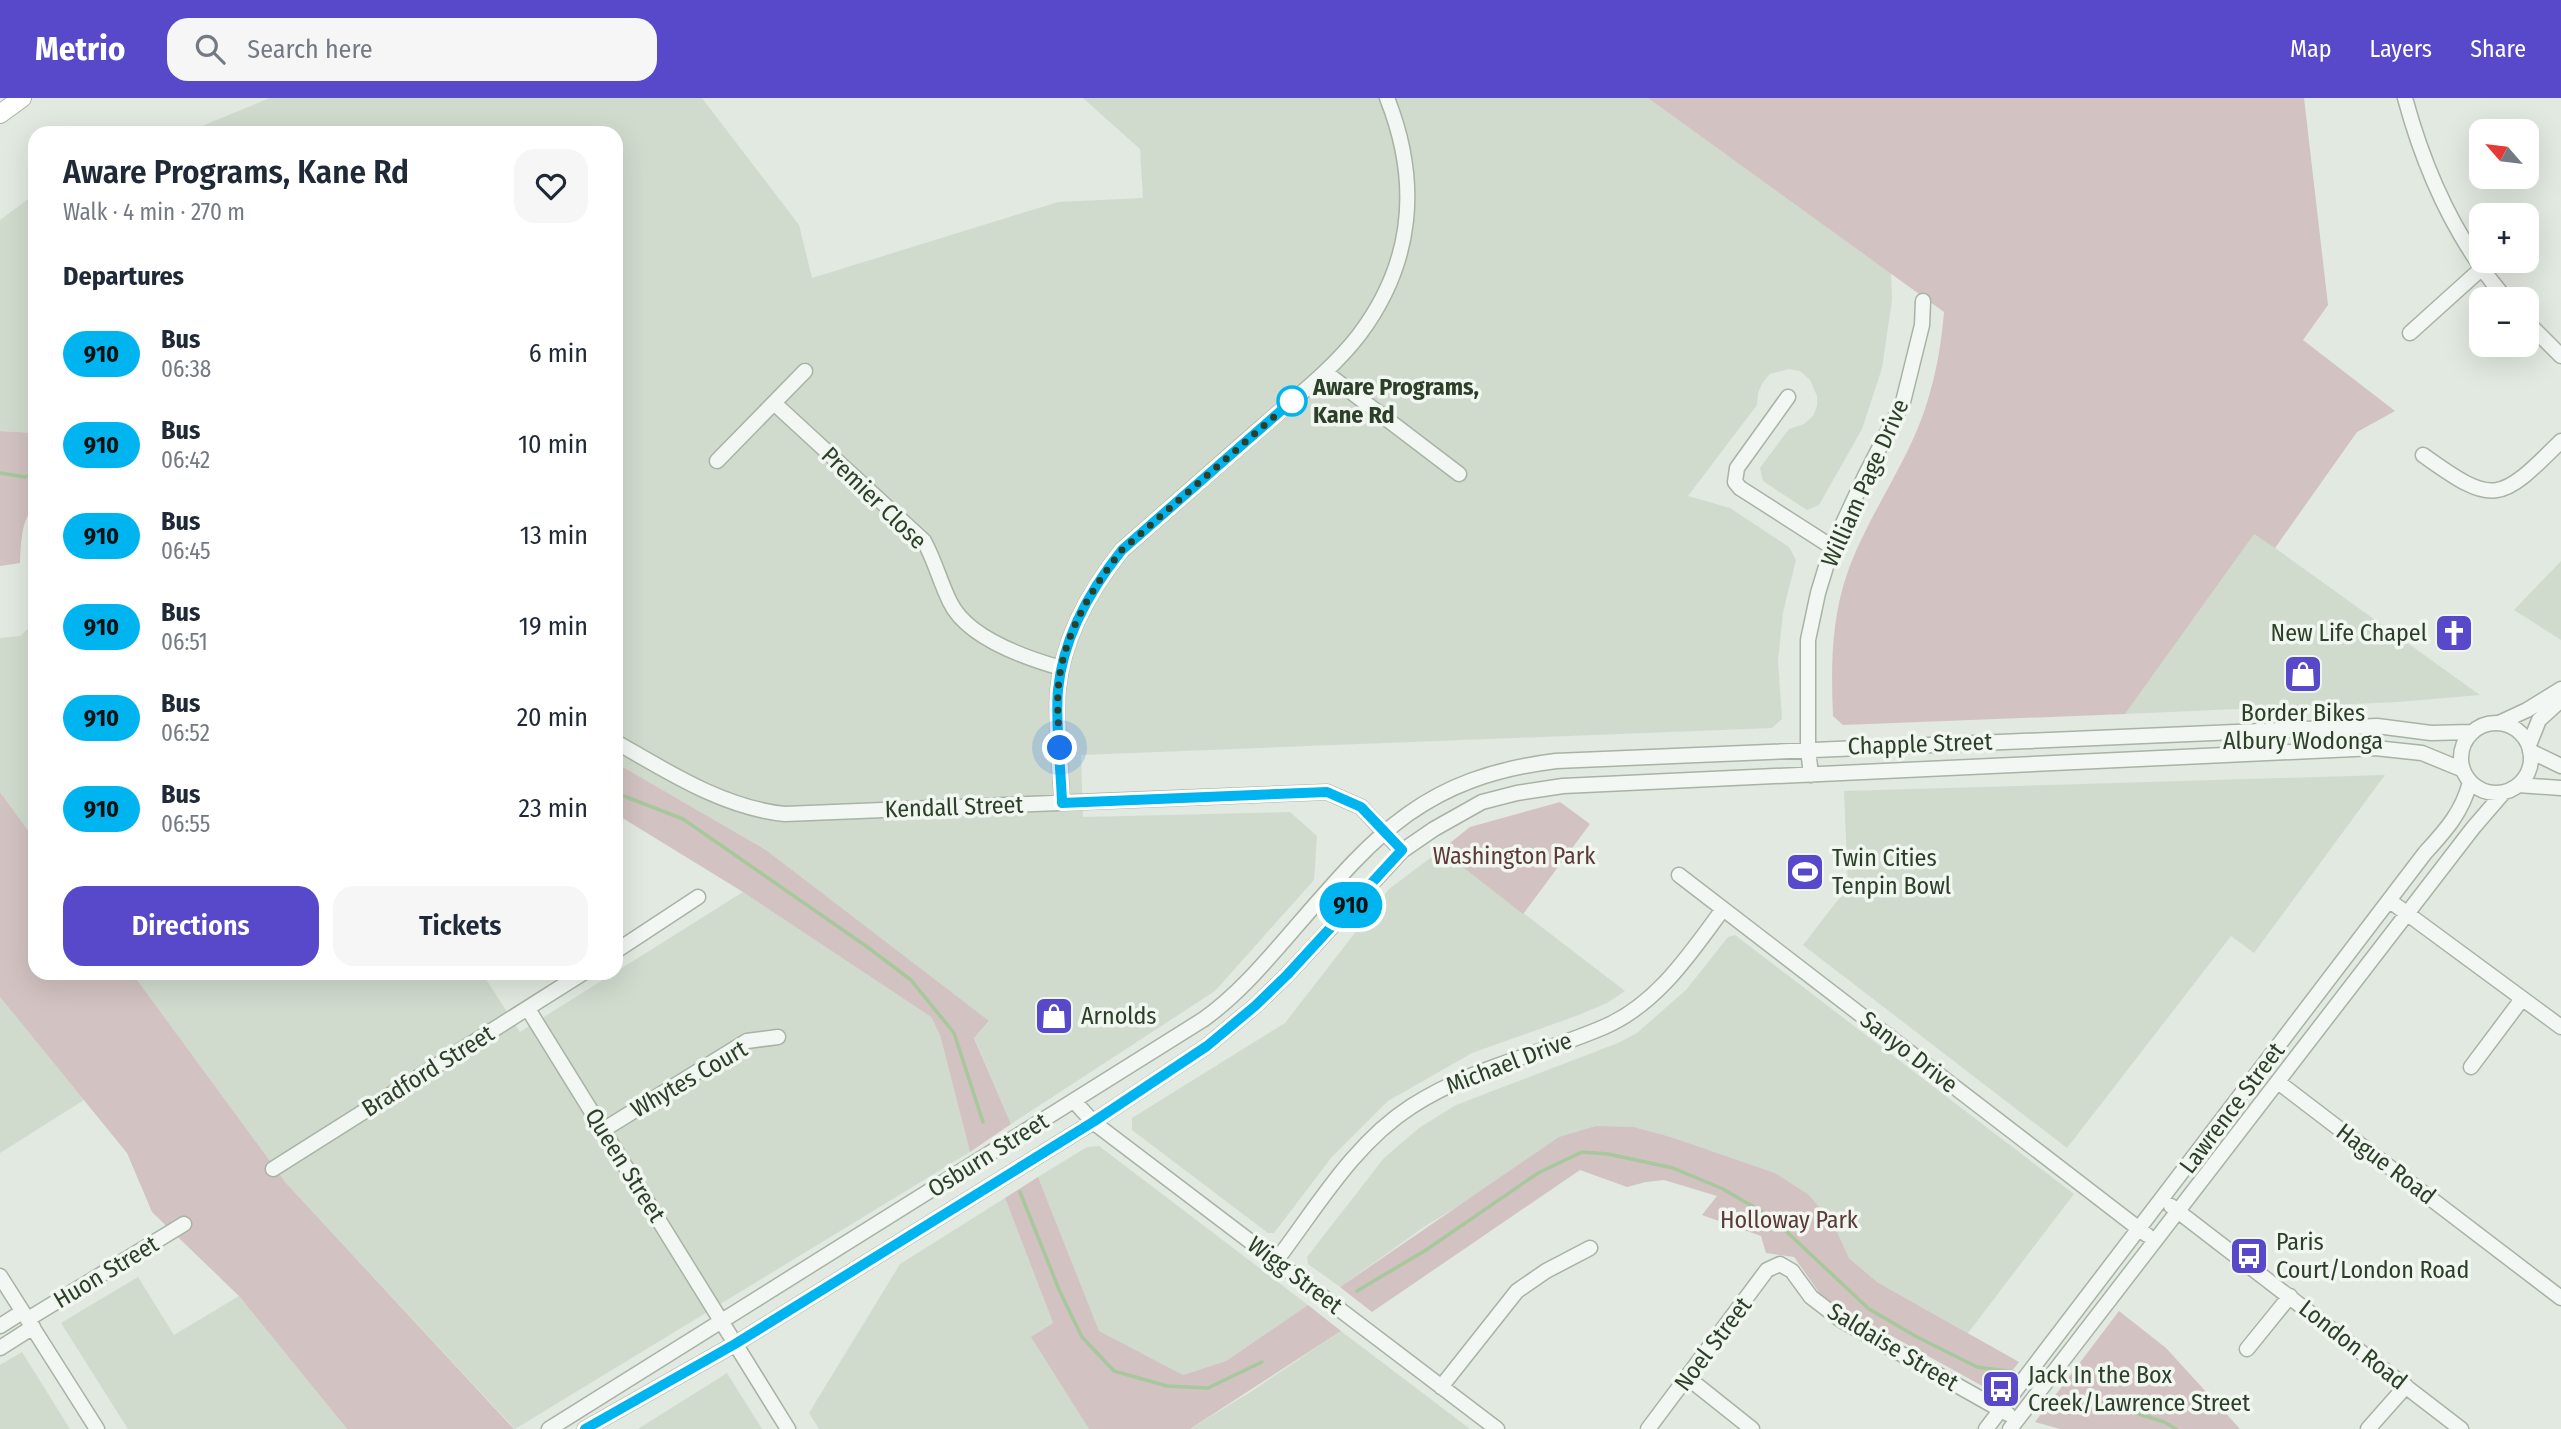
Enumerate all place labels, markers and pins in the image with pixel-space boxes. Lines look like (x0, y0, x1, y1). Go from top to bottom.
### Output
place label: Aware Programs, Kane Rd (1312, 373, 1479, 429)
marker: Aware Programs, Kane Rd (1277, 386, 1307, 416)
church icon: New Life Chapel (2433, 612, 2475, 654)
place label: New Life Chapel (2271, 619, 2427, 647)
shop icon: Border Bikes Albury Wodonga (2282, 653, 2324, 695)
place label: Border Bikes Albury Wodonga (2223, 699, 2383, 755)
place label: Twin Cities Tenpin Bowl (1832, 844, 1951, 900)
sports icon: Twin Cities Tenpin Bowl (1784, 851, 1826, 893)
shop icon: Arnolds (1033, 995, 1075, 1037)
place label: Arnolds (1081, 1002, 1157, 1030)
place label: Paris Court/London Road (2276, 1228, 2469, 1284)
bus stop icon: Paris Court/London Road (2228, 1235, 2270, 1277)
place label: Jack In the Box Creek/Lawrence Street (2028, 1361, 2250, 1417)
bus stop icon: Jack In the Box Creek/Lawrence Street (1980, 1368, 2022, 1410)

